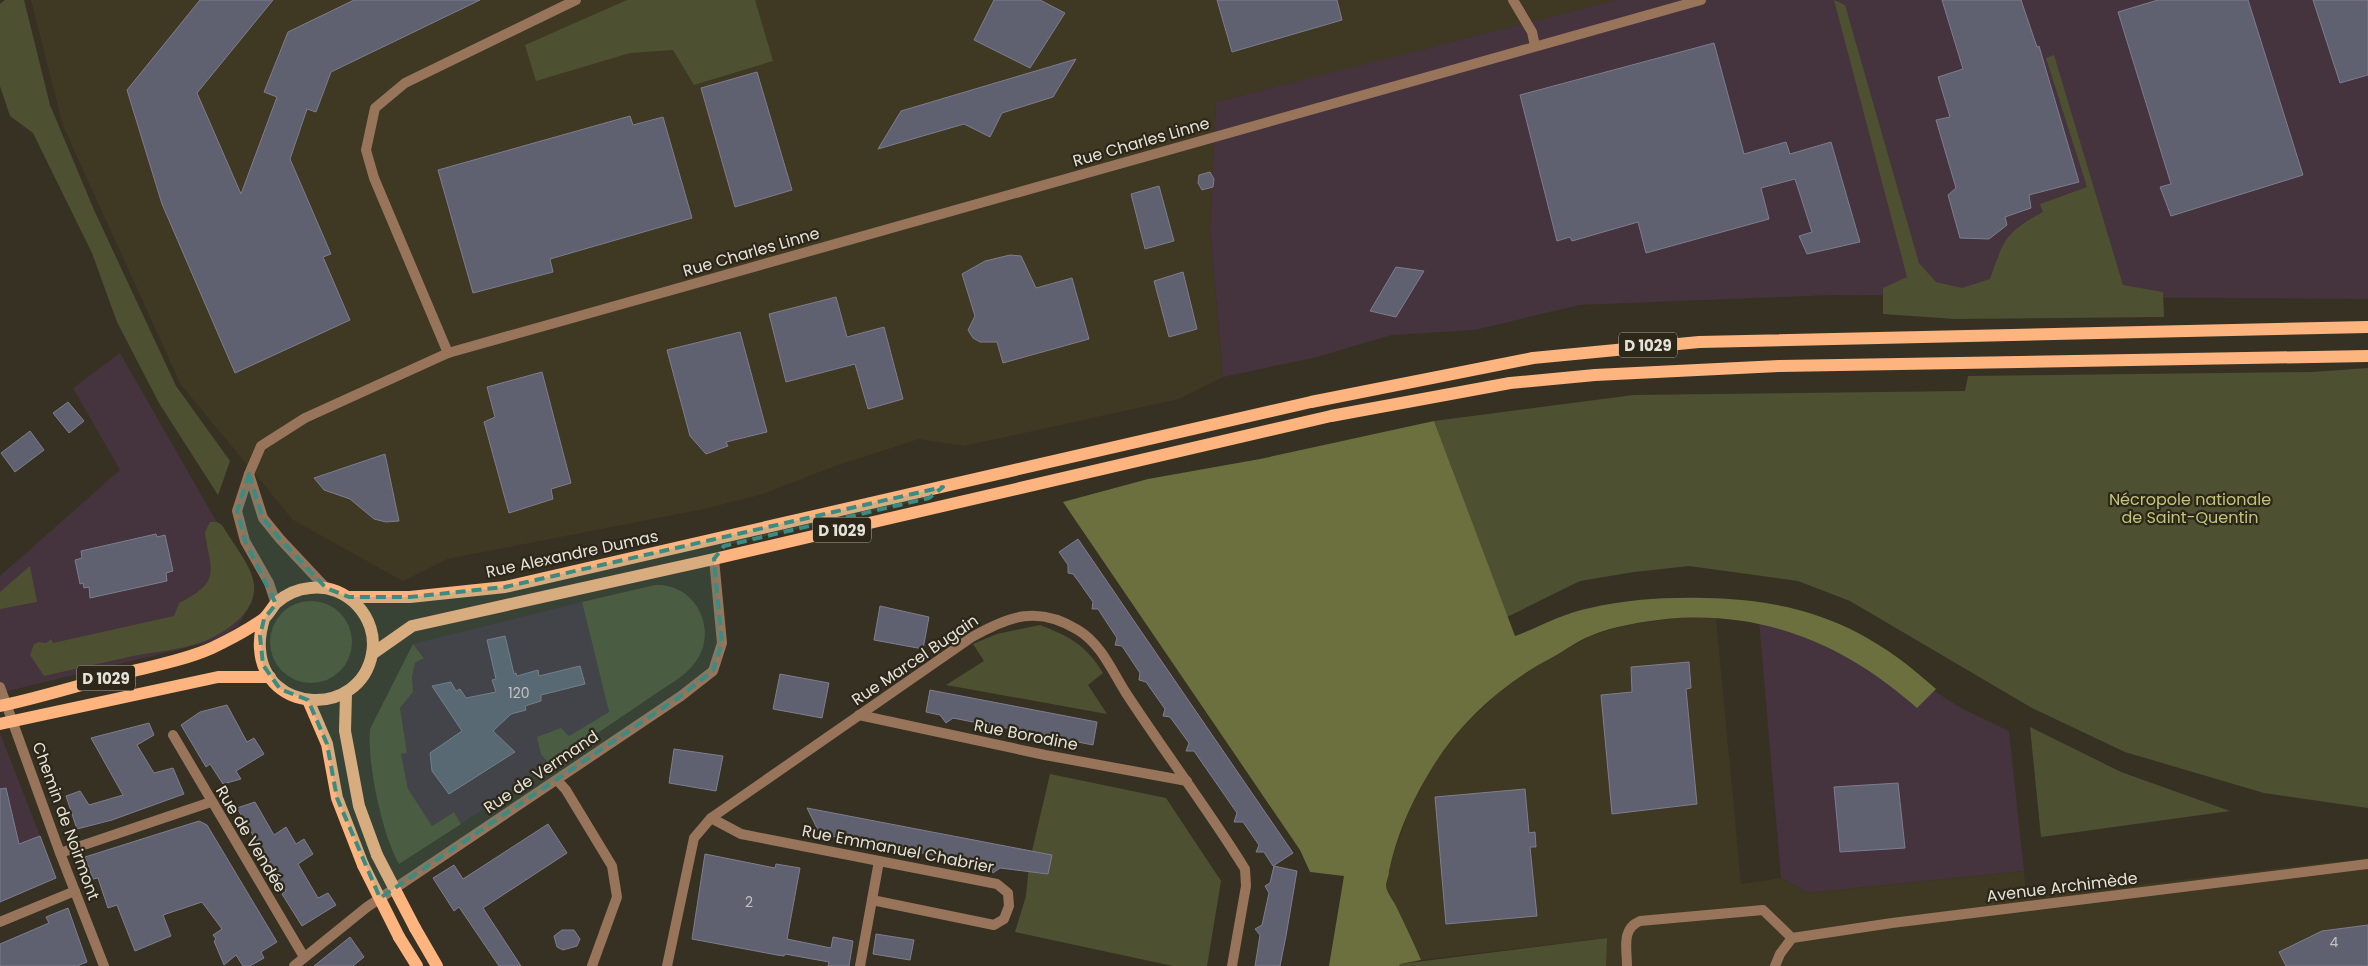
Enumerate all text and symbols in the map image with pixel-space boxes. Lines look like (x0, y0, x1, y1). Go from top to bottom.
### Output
street label: Rue Charles Linne (1070, 111, 1212, 173)
street label: Rue Charles Linne (680, 221, 822, 283)
road number: D 1029 (1619, 332, 1677, 358)
park label: Nécropole nationale de Saint-Quentin (2109, 488, 2271, 529)
road number: D 1029 (813, 518, 871, 542)
street label: Rue Alexandre Dumas (484, 524, 660, 584)
street label: Rue Marcel Bugain (847, 609, 983, 711)
road number: D 1029 (77, 666, 135, 690)
house number: 120 (508, 683, 530, 703)
street label: Rue Borodine (972, 714, 1080, 756)
street label: Rue de Vermand (479, 725, 603, 819)
street label: Chemin de Noirmont (27, 739, 105, 903)
street label: Rue de Vendée (210, 781, 292, 897)
street label: Rue Emmanuel Chabrier (800, 819, 996, 879)
street label: Avenue Archimède (1985, 866, 2139, 908)
house number: 2 (745, 892, 753, 912)
house number: 4 (2330, 932, 2339, 952)

